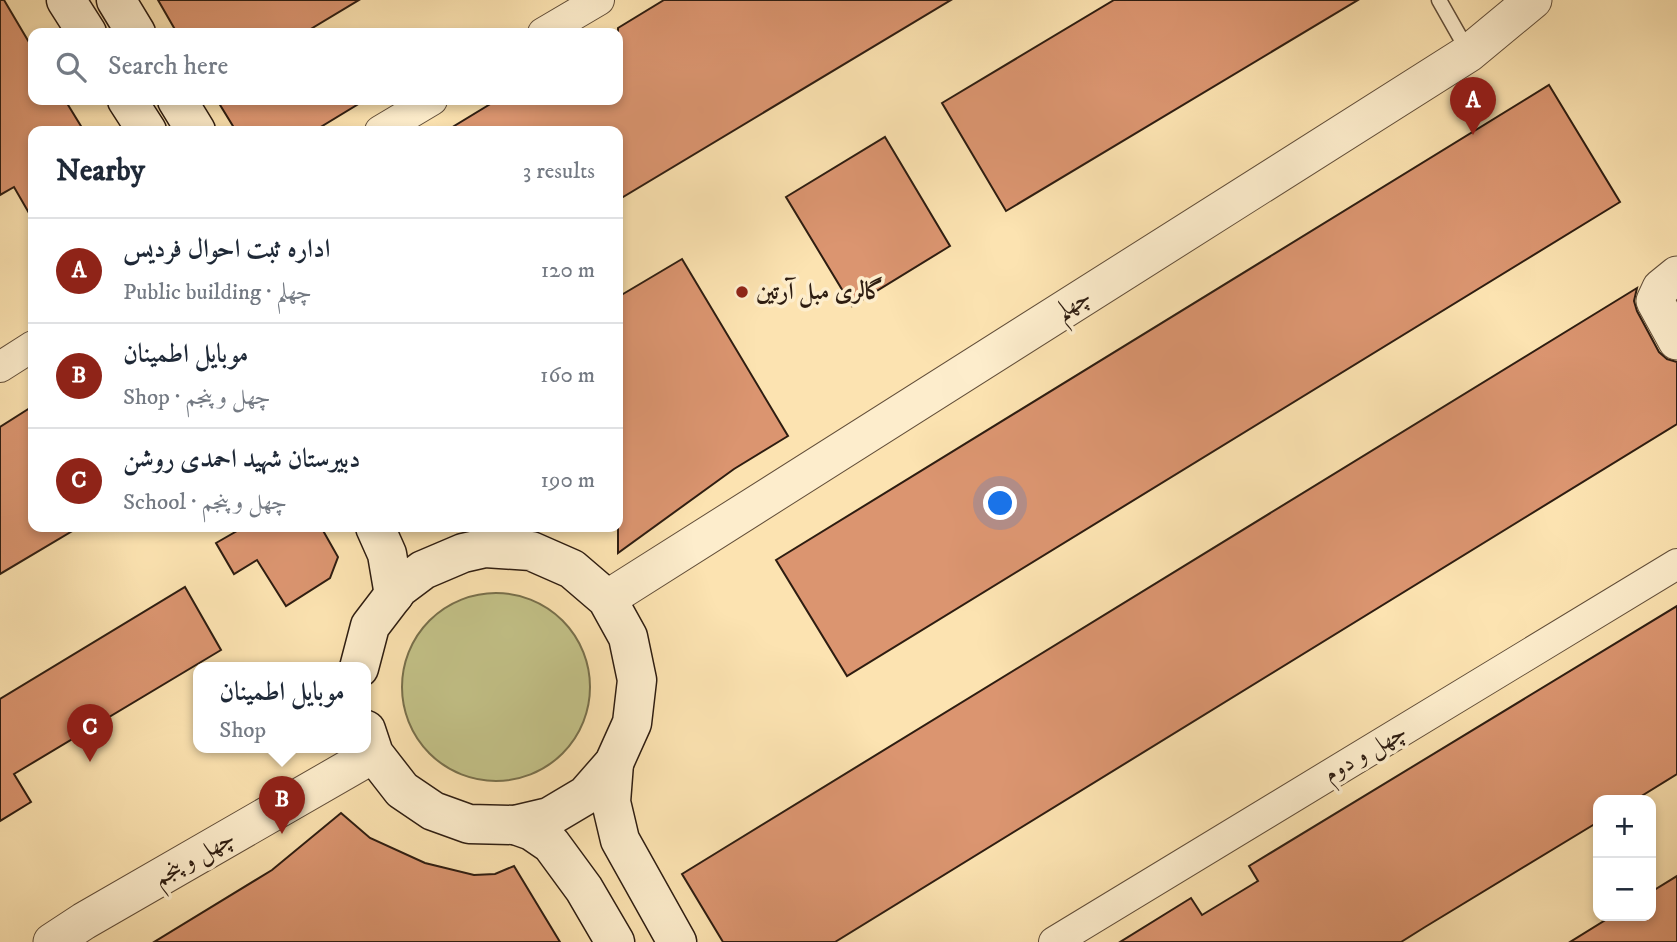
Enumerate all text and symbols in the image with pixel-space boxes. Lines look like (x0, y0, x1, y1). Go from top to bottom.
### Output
search box (28, 28, 623, 105)
icon: search (52, 48, 90, 86)
text: Search here (108, 50, 228, 83)
pin: A (1450, 77, 1496, 135)
text: Nearby (56, 153, 145, 190)
text: 3 results (523, 157, 595, 186)
text: اداره ثبت احوال فردیس (123, 233, 330, 266)
text: A (72, 256, 86, 285)
text: 120 m (541, 256, 595, 285)
place label: گالری مبل آرتین (756, 276, 884, 308)
text: Public building · چهلم (123, 278, 312, 307)
street label: چهلم (1049, 282, 1101, 333)
marker: گالری مبل آرتین (734, 284, 750, 300)
text: موبایل اطمینان (123, 338, 248, 371)
text: B (72, 361, 86, 390)
text: 160 m (540, 361, 595, 390)
text: Shop · چهل و پنجم (123, 383, 271, 412)
text: دبیرستان شهید احمدی روشن (123, 443, 360, 476)
text: C (71, 466, 87, 495)
text: 190 m (541, 466, 595, 495)
your location (983, 486, 1017, 520)
text: School · چهل و پنجم (123, 488, 287, 517)
popup (193, 662, 371, 753)
text: موبایل اطمینان (219, 676, 345, 709)
pin: C (67, 704, 113, 762)
text: Shop (219, 716, 266, 745)
street label: چهل و دوم (1318, 717, 1415, 794)
pin: B (259, 776, 305, 834)
map controls (1593, 795, 1656, 921)
button: + (1593, 795, 1656, 858)
street label: چهل و پنجم (148, 823, 243, 898)
button: − (1593, 858, 1656, 921)

